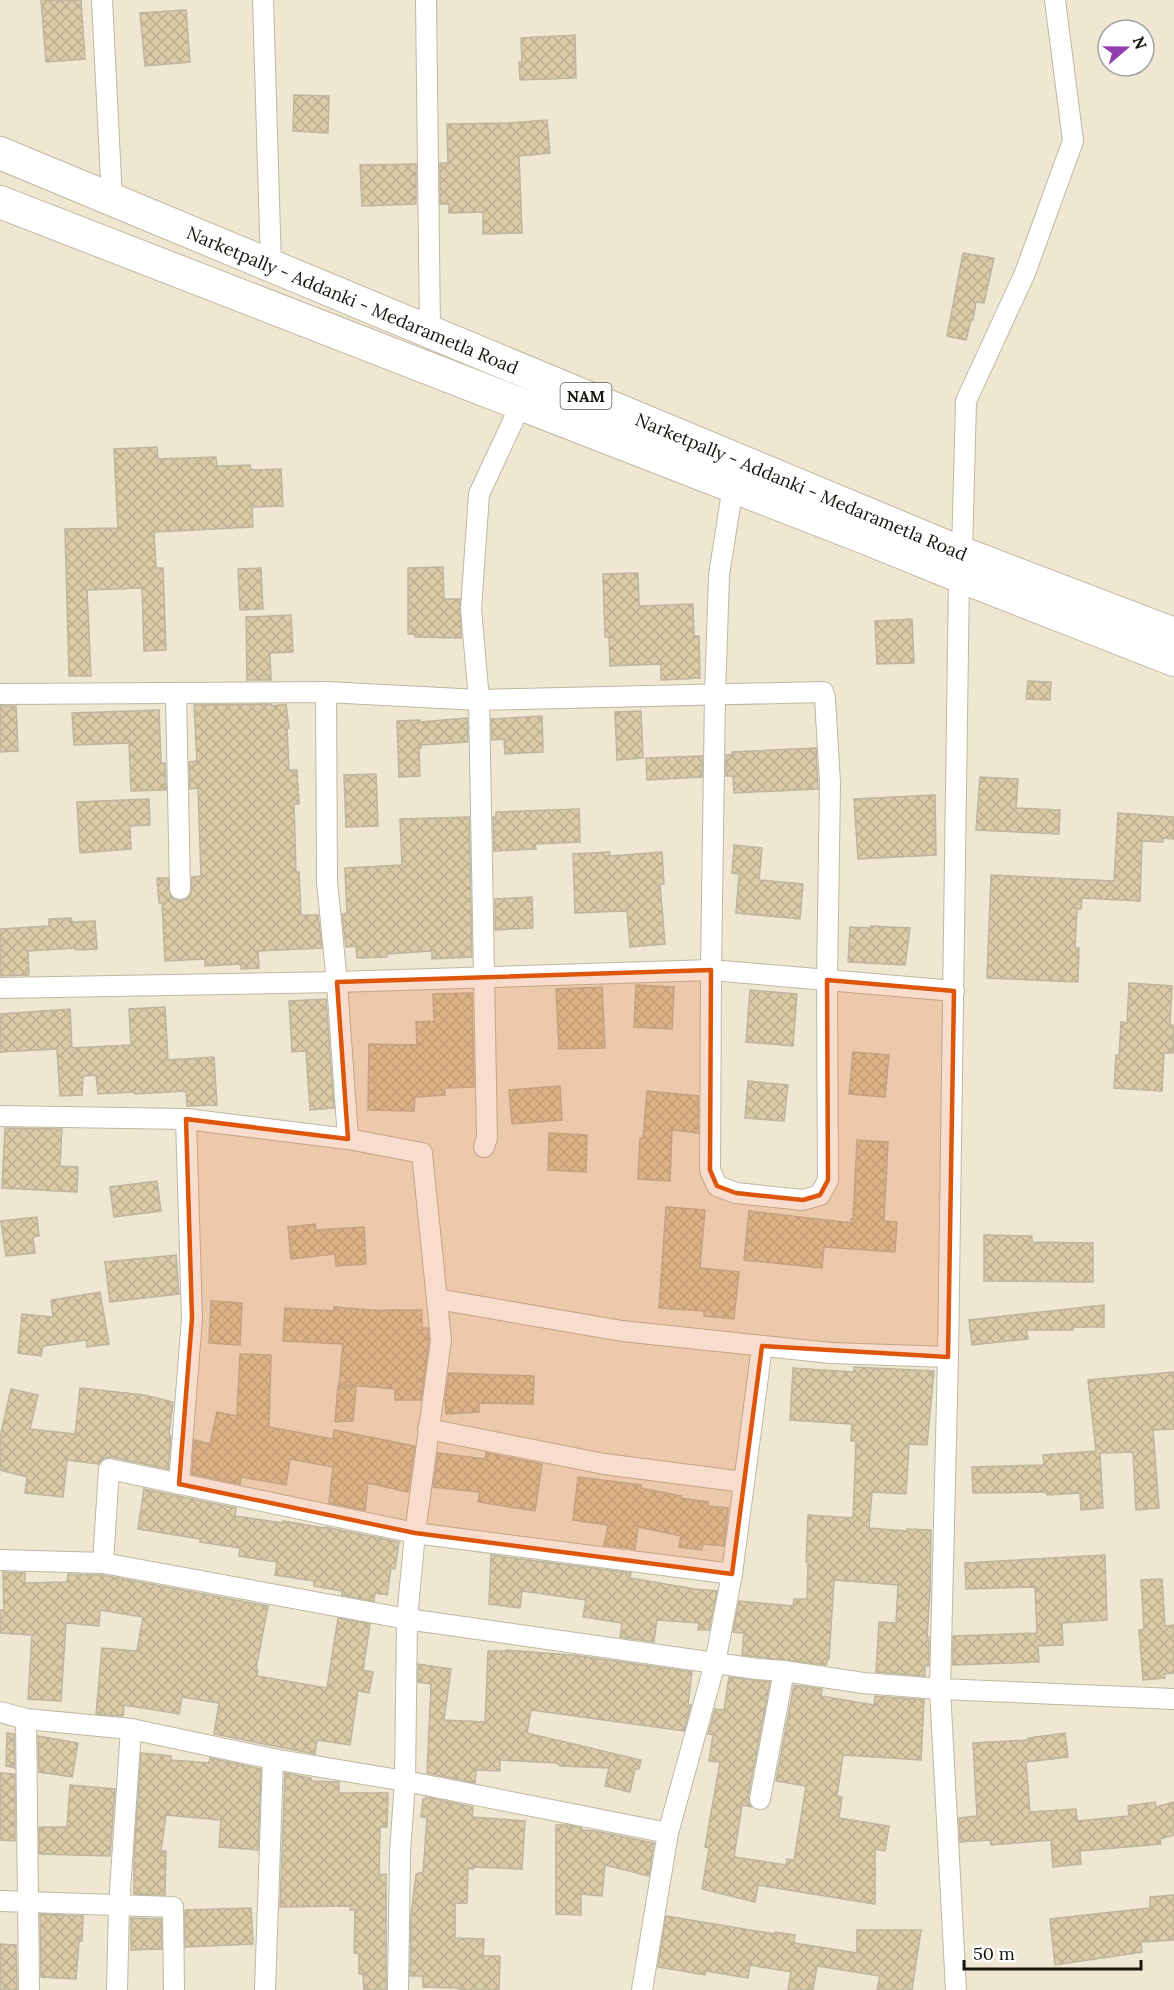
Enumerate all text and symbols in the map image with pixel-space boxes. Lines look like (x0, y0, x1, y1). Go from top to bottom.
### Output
north arrow (1096, 18, 1156, 78)
text: N (1129, 34, 1152, 52)
street label: Narketpally - Addanki - Medarametla Road (183, 221, 522, 379)
road number: NAM (560, 383, 612, 409)
street label: Narketpally - Addanki - Medarametla Road (632, 407, 971, 565)
scale bar (964, 1933, 1141, 1971)
text: 50 m (973, 1942, 1015, 1965)

